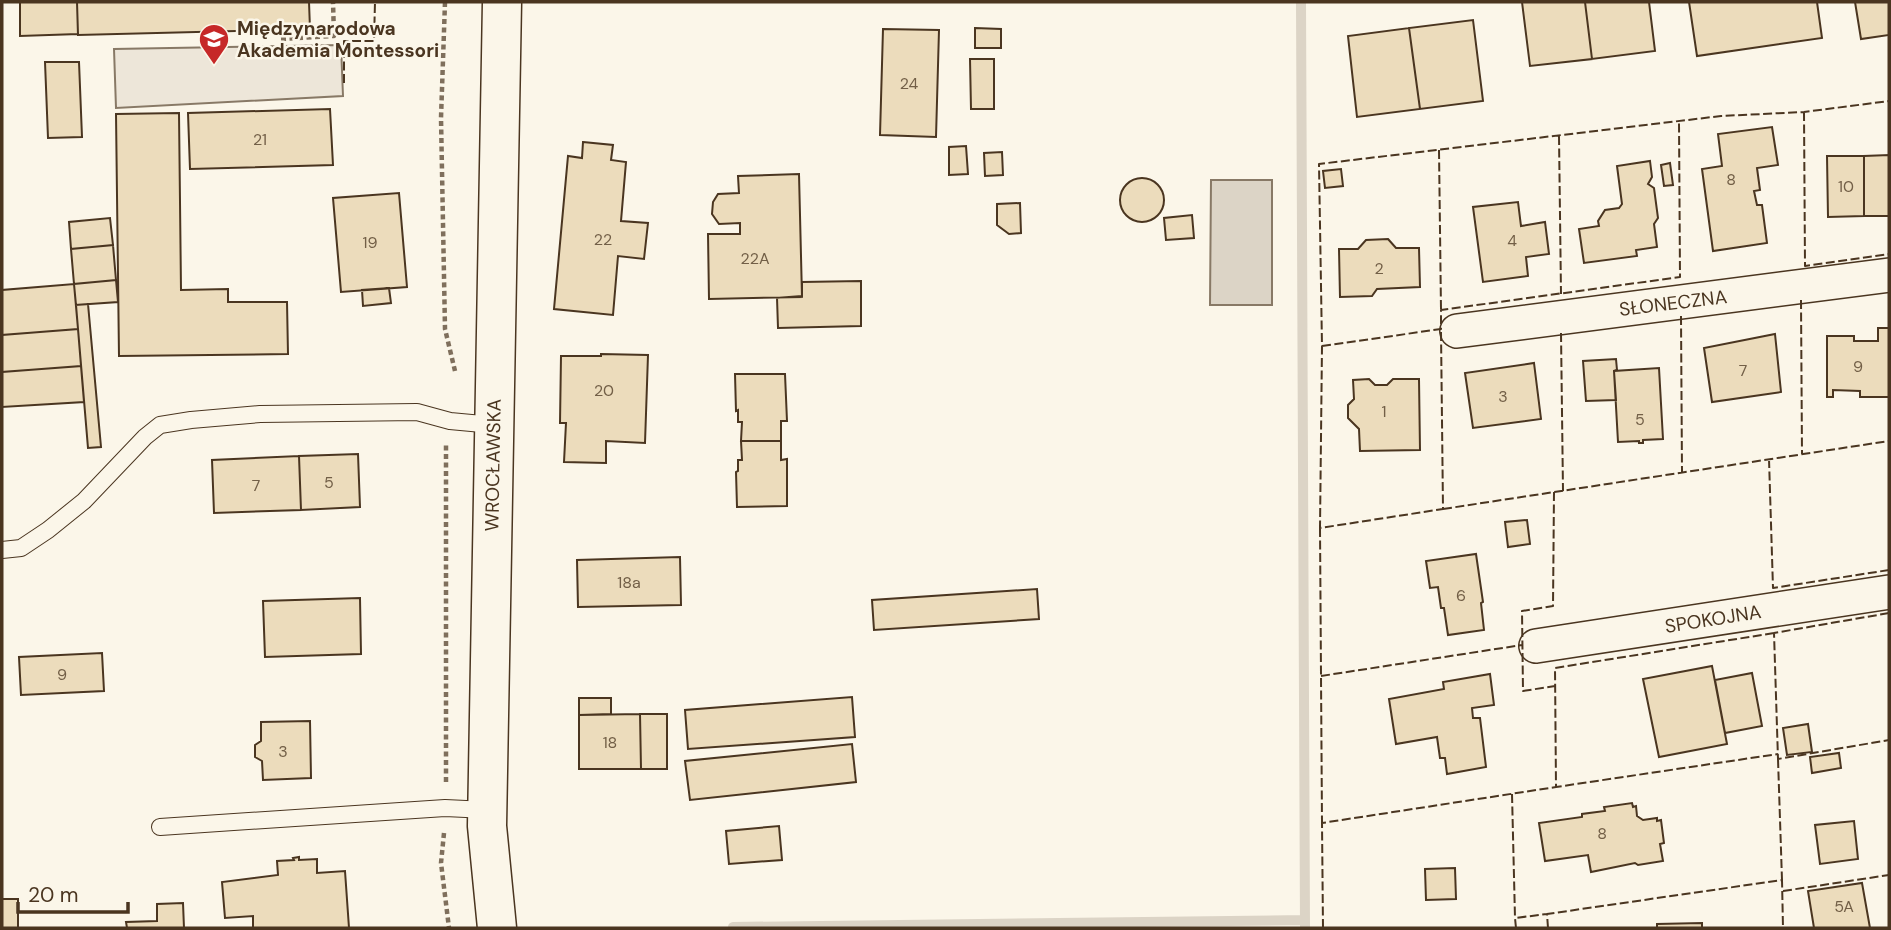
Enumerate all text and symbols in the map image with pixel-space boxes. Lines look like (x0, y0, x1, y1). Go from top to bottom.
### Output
place label: Międzynarodowa Akademia Montessori (237, 16, 439, 63)
school or university icon: Międzynarodowa Akademia Montessori (197, 22, 231, 66)
house number: 24 (900, 73, 919, 94)
house number: 21 (253, 129, 267, 150)
house number: 8 (1726, 169, 1736, 190)
house number: 10 (1838, 176, 1854, 197)
house number: 22 (594, 229, 612, 250)
house number: 4 (1507, 230, 1517, 251)
house number: 19 (362, 232, 378, 253)
house number: 22A (740, 248, 770, 269)
house number: 2 (1374, 258, 1384, 279)
street label: SŁONECZNA (1618, 284, 1729, 322)
house number: 9 (1853, 356, 1863, 377)
house number: 7 (1739, 360, 1747, 381)
house number: 20 (594, 380, 614, 401)
house number: 3 (1498, 386, 1508, 407)
street label: WROCŁAWSKA (479, 398, 507, 532)
house number: 1 (1382, 401, 1387, 422)
house number: 5 (1635, 409, 1645, 430)
house number: 5 (324, 472, 334, 493)
house number: 7 (252, 475, 260, 496)
house number: 18a (617, 572, 641, 593)
house number: 6 (1456, 585, 1466, 606)
street label: SPOKOJNA (1663, 599, 1763, 639)
house number: 9 (57, 664, 67, 685)
house number: 18 (603, 732, 617, 753)
house number: 3 (278, 741, 288, 762)
house number: 8 (1597, 823, 1607, 844)
scale bar (18, 870, 128, 914)
text: 20 m (28, 881, 79, 909)
house number: 5A (1834, 896, 1854, 917)

